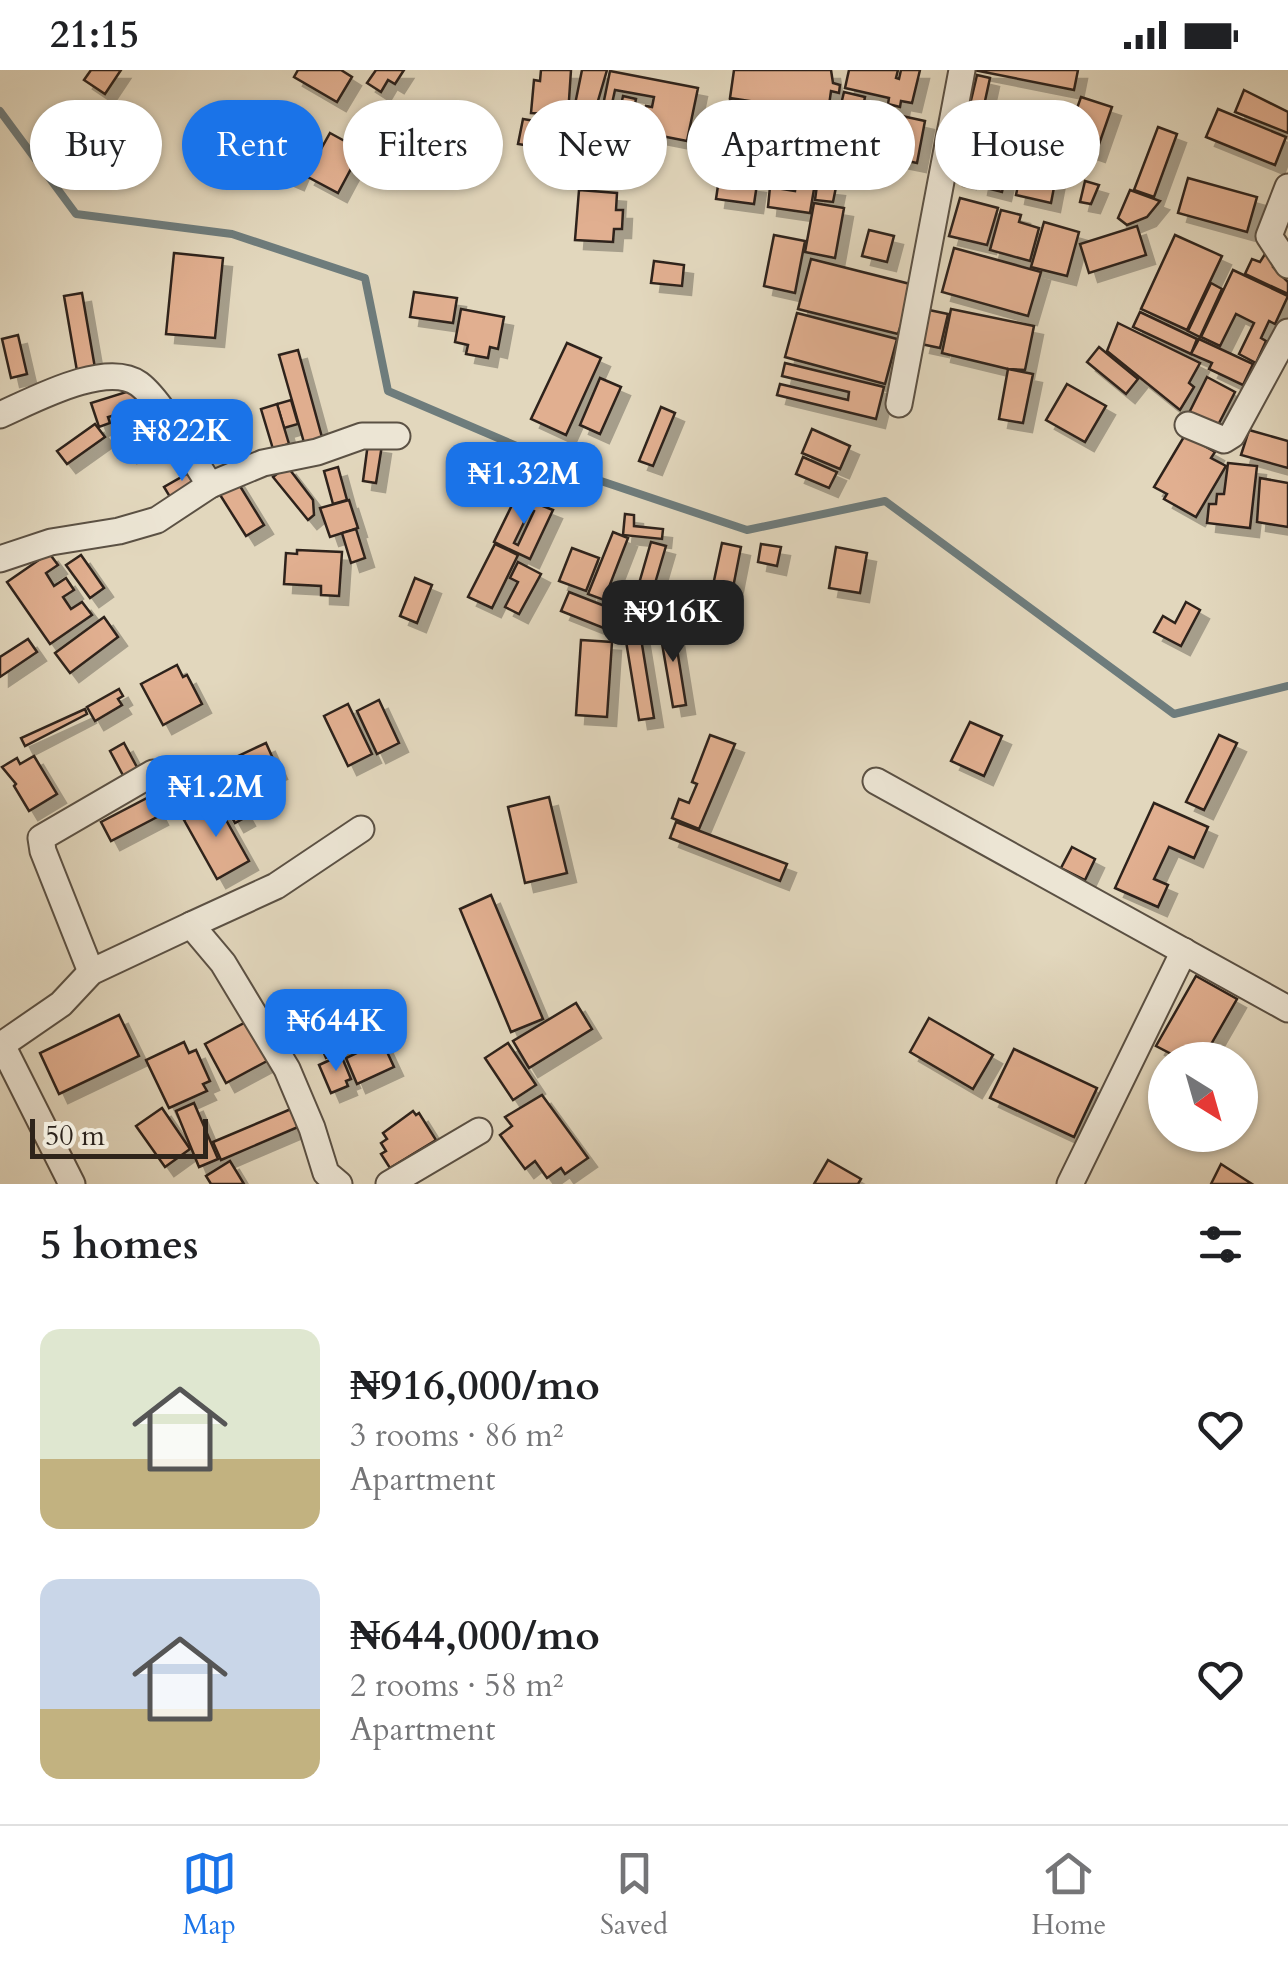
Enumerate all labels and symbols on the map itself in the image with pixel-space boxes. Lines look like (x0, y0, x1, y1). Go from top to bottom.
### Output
pin: ₦822K (112, 399, 252, 484)
pin: ₦1.32M (443, 442, 605, 527)
pin: ₦916K (603, 580, 743, 665)
pin: ₦1.2M (146, 755, 286, 840)
pin: ₦644K (266, 989, 406, 1074)
north arrow (1148, 1042, 1258, 1152)
scale bar (30, 1114, 208, 1158)

